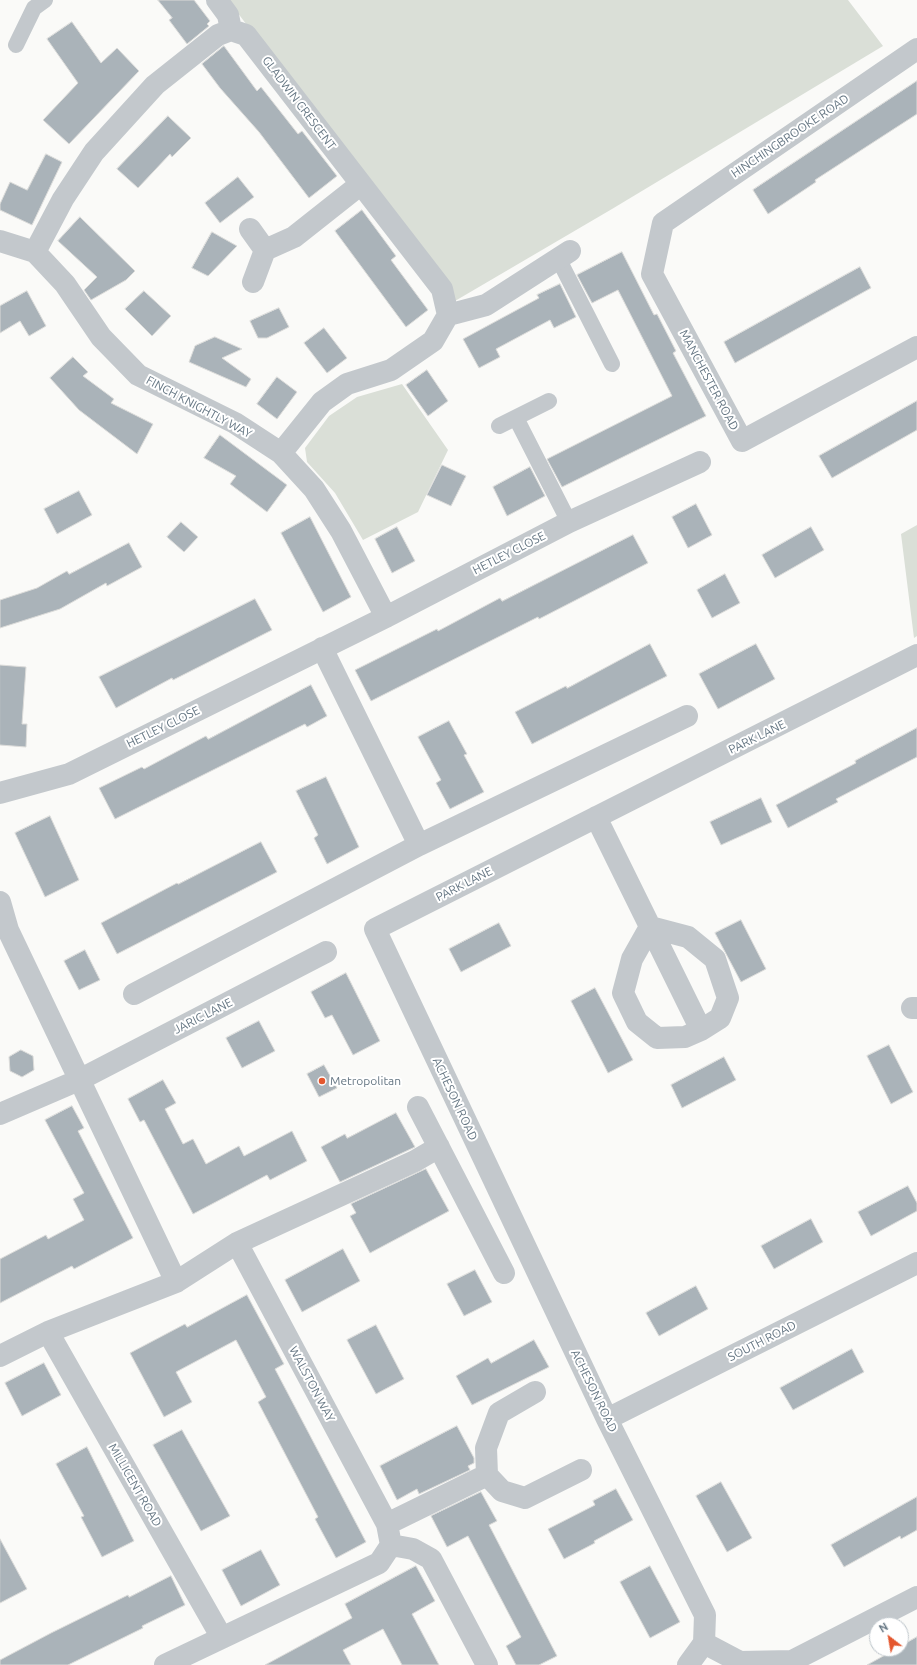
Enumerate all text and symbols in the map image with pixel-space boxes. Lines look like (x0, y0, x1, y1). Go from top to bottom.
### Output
street label: GLADWIN CRESCENT (259, 53, 339, 153)
street label: HINCHINGBROOKE ROAD (728, 91, 852, 181)
street label: MANCHESTER ROAD (676, 327, 742, 433)
street label: FINCH KNIGHTLY WAY (144, 373, 254, 441)
street label: HETLEY CLOSE (470, 528, 548, 578)
street label: HETLEY CLOSE (124, 703, 202, 751)
street label: PARK LANE (726, 717, 788, 757)
street label: PARK LANE (433, 864, 495, 904)
street label: JARIC LANE (171, 995, 235, 1037)
street label: ACHESON ROAD (429, 1055, 481, 1143)
place label: Metropolitan (330, 1074, 401, 1088)
marker: Metropolitan (317, 1076, 327, 1086)
street label: SOUTH ROAD (726, 1318, 798, 1364)
street label: WALSTON WAY (286, 1344, 338, 1424)
street label: ACHESON ROAD (568, 1347, 620, 1435)
street label: MILLICENT ROAD (105, 1441, 165, 1529)
north arrow (869, 1617, 909, 1657)
text: N (877, 1620, 890, 1635)

